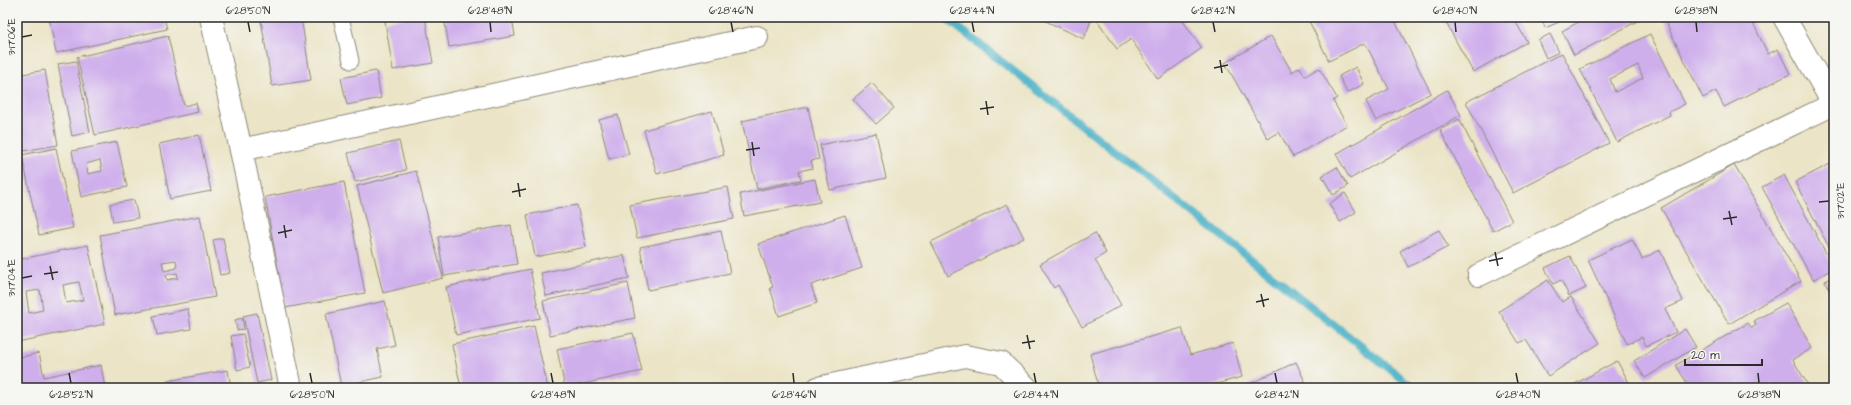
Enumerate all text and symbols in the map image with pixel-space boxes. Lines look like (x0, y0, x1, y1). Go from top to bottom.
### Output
text: 6°28'50"N (226, 4, 270, 18)
text: 6°28'48"N (468, 4, 512, 18)
text: 6°28'46"N (709, 4, 753, 18)
text: 6°28'44"N (950, 4, 994, 18)
text: 6°28'42"N (1191, 4, 1235, 18)
text: 6°28'40"N (1433, 4, 1477, 18)
text: 6°28'38"N (1675, 4, 1717, 18)
text: 3°17'06"E (5, 18, 19, 56)
text: 3°17'02"E (1834, 183, 1848, 219)
text: 3°17'04"E (5, 259, 19, 297)
scale bar (1685, 341, 1762, 367)
text: 20 m (1691, 347, 1720, 364)
text: 6°28'52"N (49, 388, 93, 402)
text: 6°28'50"N (290, 388, 334, 402)
text: 6°28'48"N (531, 388, 575, 402)
text: 6°28'46"N (772, 388, 816, 402)
text: 6°28'44"N (1014, 388, 1058, 402)
text: 6°28'42"N (1255, 388, 1299, 402)
text: 6°28'40"N (1496, 388, 1540, 402)
text: 6°28'38"N (1738, 388, 1780, 402)

